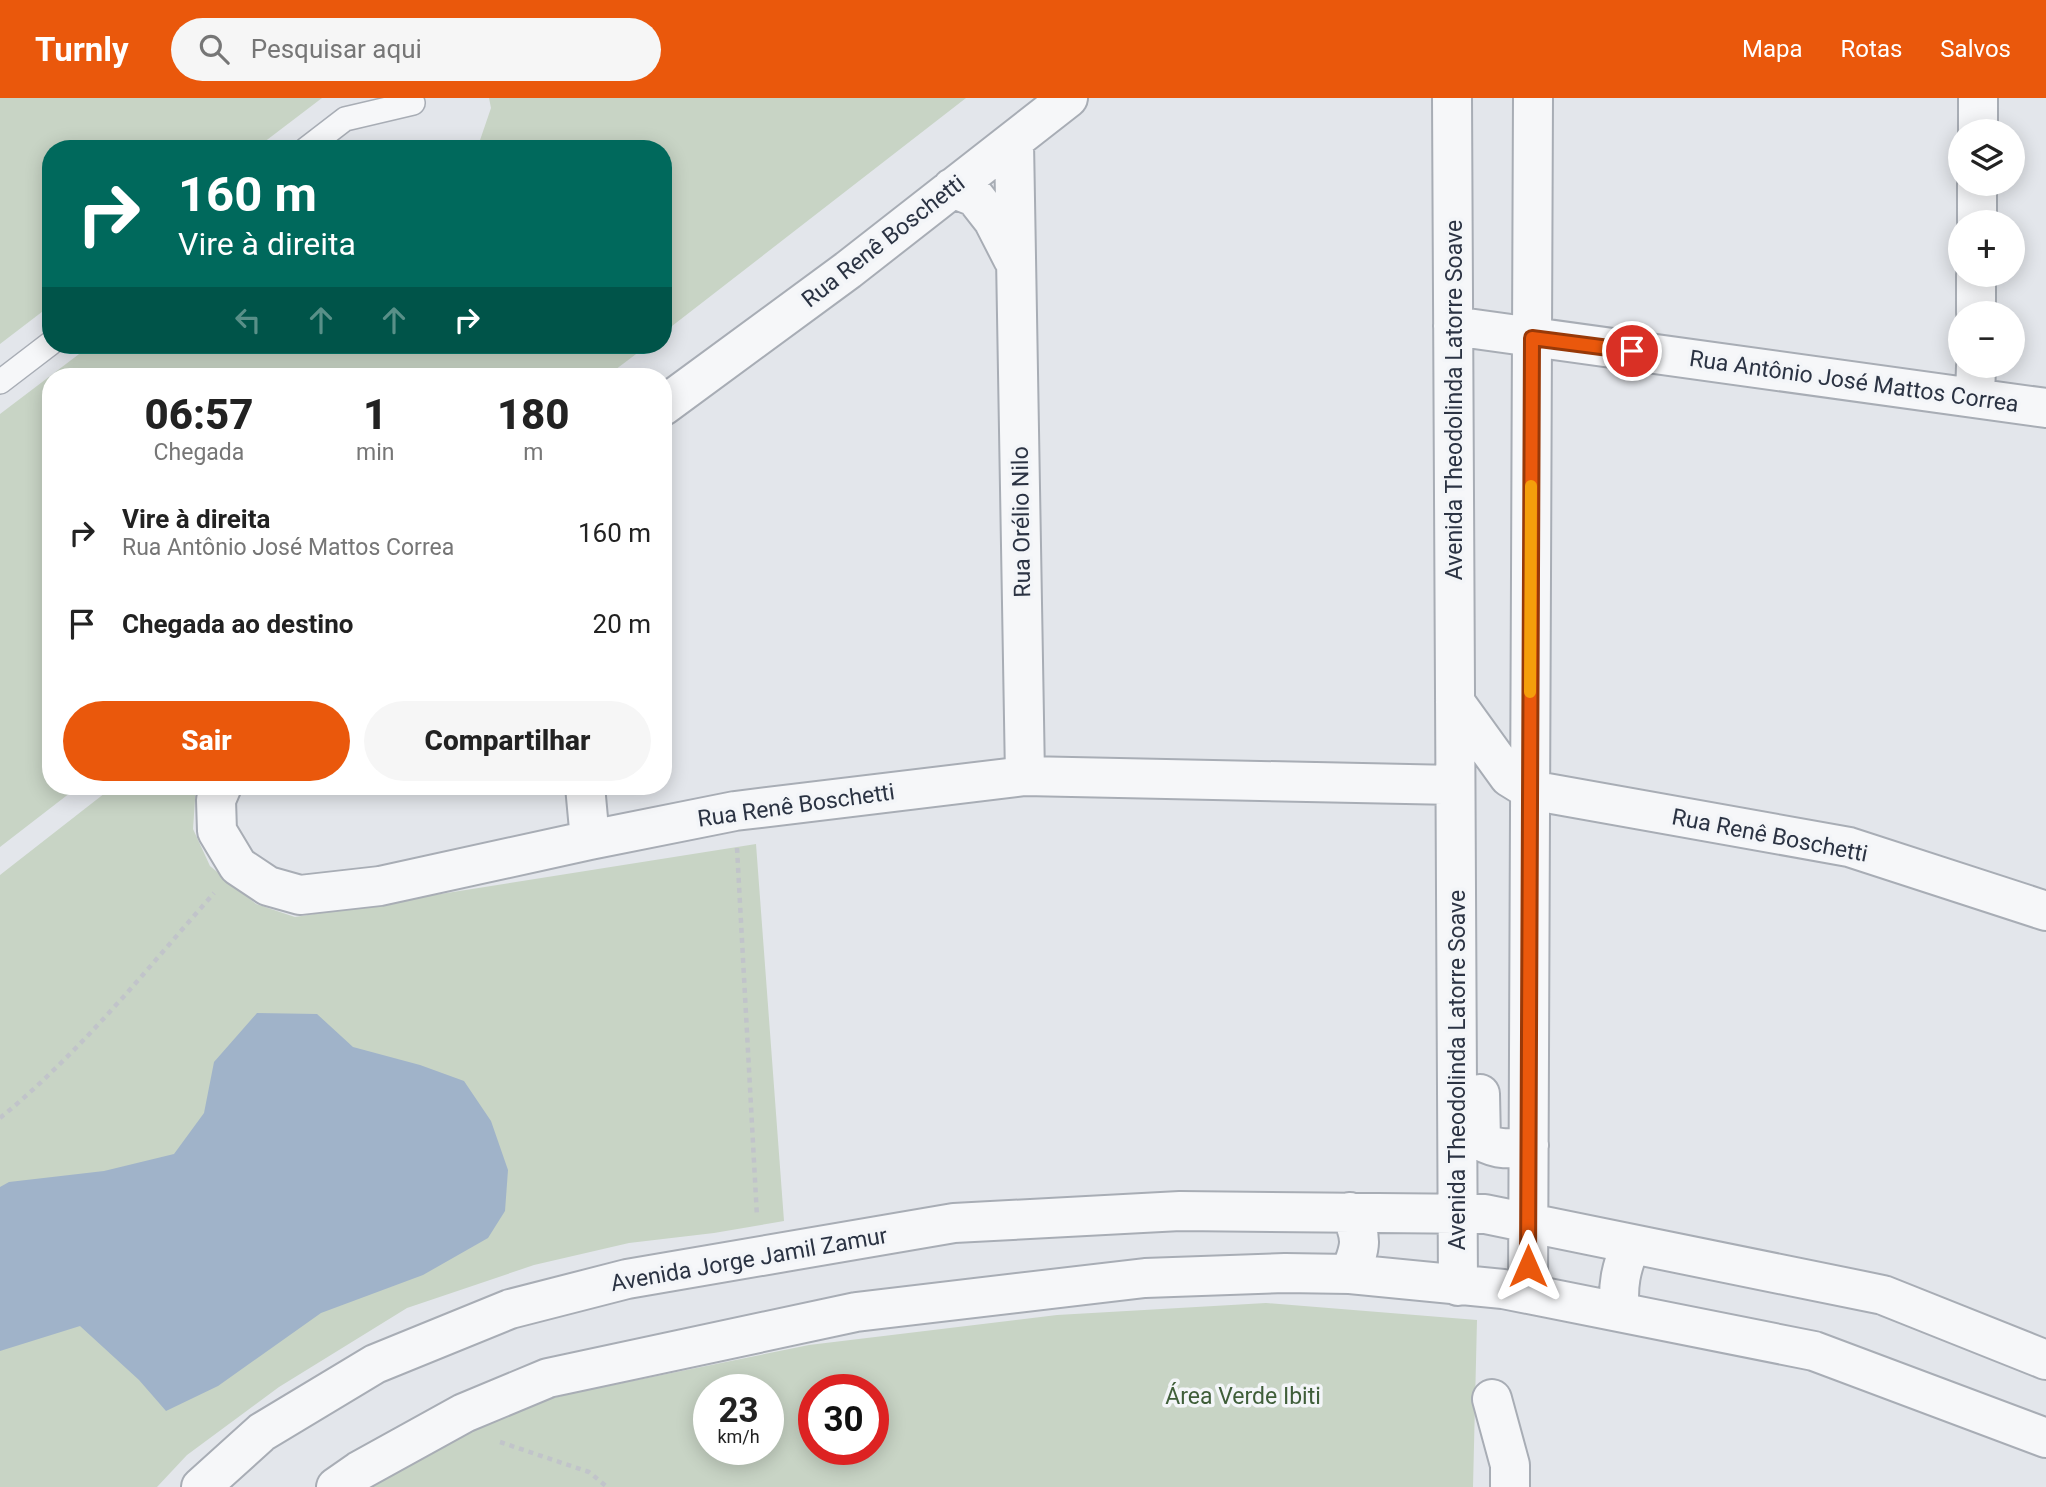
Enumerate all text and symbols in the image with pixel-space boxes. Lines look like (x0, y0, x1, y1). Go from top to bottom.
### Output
search box (171, 18, 661, 81)
text: Turnly (35, 30, 129, 69)
icon: search (195, 30, 233, 68)
text: Pesquisar aqui (251, 34, 422, 64)
text: Mapa (1742, 35, 1803, 63)
text: Rotas (1841, 35, 1902, 63)
text: Salvos (1940, 35, 2011, 63)
map controls (1948, 119, 2025, 378)
button: layers (1948, 119, 2025, 196)
text: 160 m (178, 166, 317, 223)
icon: right (63, 168, 154, 259)
street label: Rua Renê Boschetti (797, 170, 970, 313)
button: + (1948, 210, 2025, 287)
street label: Avenida Theodolinda Latorre Soave (1441, 220, 1468, 580)
text: Vire à direita (178, 225, 356, 263)
icon: left (229, 301, 267, 339)
icon: ahead (302, 301, 340, 339)
icon: ahead (375, 301, 413, 339)
icon: right (448, 301, 486, 339)
button: − (1948, 301, 2025, 378)
pin (1602, 321, 1662, 381)
icon: arrive (1613, 332, 1651, 370)
street label: Rua Antônio José Mattos Correa (1688, 345, 2020, 418)
text: 06:57 (144, 390, 254, 439)
text: 1 (363, 390, 387, 439)
text: 180 (497, 390, 570, 439)
text: Chegada (154, 439, 244, 466)
text: min (356, 439, 394, 466)
text: m (523, 439, 543, 466)
street label: Rua Orélio Nilo (1007, 446, 1036, 598)
text: Vire à direita (122, 504, 270, 534)
icon: right (63, 514, 101, 552)
text: 160 m (578, 518, 651, 548)
text: Rua Antônio José Mattos Correa (122, 534, 454, 561)
icon: arrive (63, 605, 101, 643)
text: Chegada ao destino (122, 609, 353, 639)
text: 20 m (593, 609, 651, 639)
button: Sair (63, 701, 350, 781)
button: Compartilhar (364, 701, 651, 781)
street label: Rua Renê Boschetti (696, 778, 896, 833)
street label: Rua Renê Boschetti (1670, 803, 1870, 868)
street label: Avenida Theodolinda Latorre Soave (1444, 890, 1471, 1250)
street label: Avenida Jorge Jamil Zamur (609, 1222, 890, 1297)
position arrow (1491, 1229, 1565, 1303)
speed limit sign: 30 (798, 1374, 889, 1465)
park label: Área Verde Ibiti (1165, 1382, 1321, 1410)
text: 23 (718, 1390, 759, 1431)
text: km/h (717, 1426, 760, 1447)

